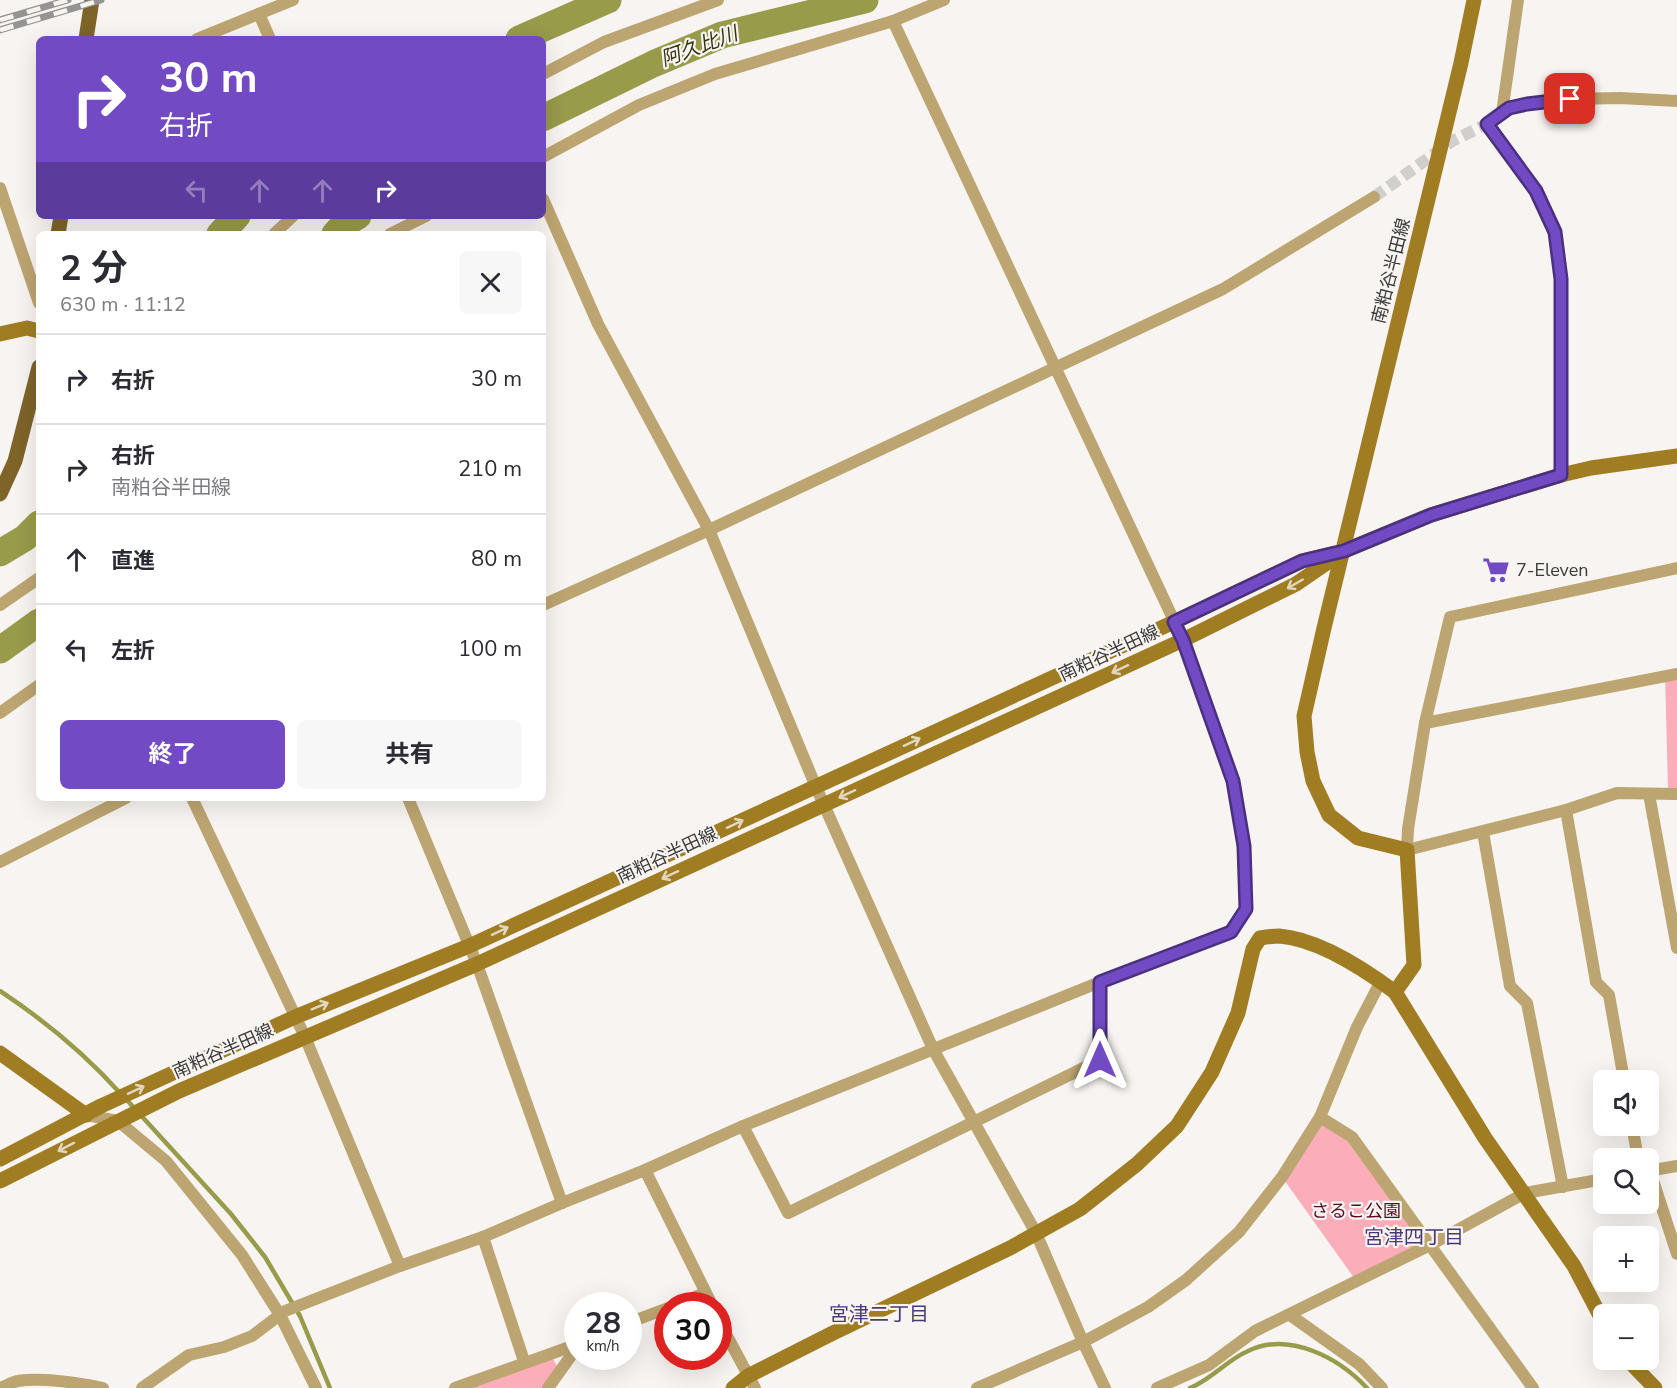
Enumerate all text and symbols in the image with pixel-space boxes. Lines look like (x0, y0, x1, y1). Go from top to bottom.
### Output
water label: 阿久比川 (657, 19, 743, 73)
text: 30 m (159, 50, 258, 107)
icon: right (60, 60, 138, 138)
pin (1544, 73, 1595, 124)
icon: arrive (1553, 82, 1586, 115)
text: 右折 (159, 108, 213, 145)
icon: left (180, 174, 213, 207)
icon: ahead (243, 174, 276, 207)
icon: ahead (306, 174, 339, 207)
icon: right (369, 174, 402, 207)
street label: 南粕谷半田線 (1366, 216, 1416, 326)
text: 2 分 (60, 244, 127, 293)
button: close (459, 251, 522, 314)
text: 630 m · 11:12 (60, 291, 186, 318)
icon: right (60, 363, 93, 396)
text: 30 m (471, 364, 522, 394)
text: 右折 (111, 366, 155, 396)
text: 右折 (111, 441, 155, 471)
icon: right (60, 453, 93, 486)
text: 210 m (458, 454, 522, 484)
text: 南粕谷半田線 (111, 474, 231, 501)
icon: ahead (60, 543, 93, 576)
text: 80 m (471, 544, 522, 574)
text: 直進 (111, 546, 155, 576)
supermarket icon: 7-Eleven (1481, 555, 1511, 585)
place label: 7-Eleven (1516, 558, 1589, 582)
one-way arrow (1287, 578, 1304, 590)
street label: 南粕谷半田線 (1055, 619, 1163, 687)
icon: left (60, 633, 93, 666)
text: 100 m (458, 634, 522, 664)
text: 左折 (111, 636, 155, 666)
one-way arrow (1111, 664, 1129, 675)
button: 終了 (60, 720, 285, 789)
button: 共有 (297, 720, 522, 789)
one-way arrow (903, 736, 921, 747)
one-way arrow (839, 789, 857, 800)
one-way arrow (725, 817, 743, 829)
street label: 南粕谷半田線 (613, 821, 721, 889)
one-way arrow (661, 871, 679, 882)
one-way arrow (491, 925, 509, 937)
one-way arrow (311, 1000, 329, 1011)
street label: 南粕谷半田線 (169, 1018, 277, 1084)
position arrow (1068, 1028, 1132, 1092)
map controls (1593, 1070, 1659, 1370)
button: sound (1593, 1070, 1659, 1136)
one-way arrow (127, 1083, 145, 1095)
one-way arrow (58, 1142, 76, 1154)
button: search (1593, 1148, 1659, 1214)
park label: さるこ公園 (1311, 1199, 1401, 1223)
district label: 宮津四丁目 (1364, 1224, 1464, 1251)
button: + (1593, 1226, 1659, 1292)
speed limit sign: 30 (654, 1292, 732, 1370)
district label: 宮津二丁目 (829, 1301, 929, 1328)
text: 28 (585, 1303, 621, 1344)
button: − (1593, 1304, 1659, 1370)
text: km/h (586, 1336, 620, 1356)

